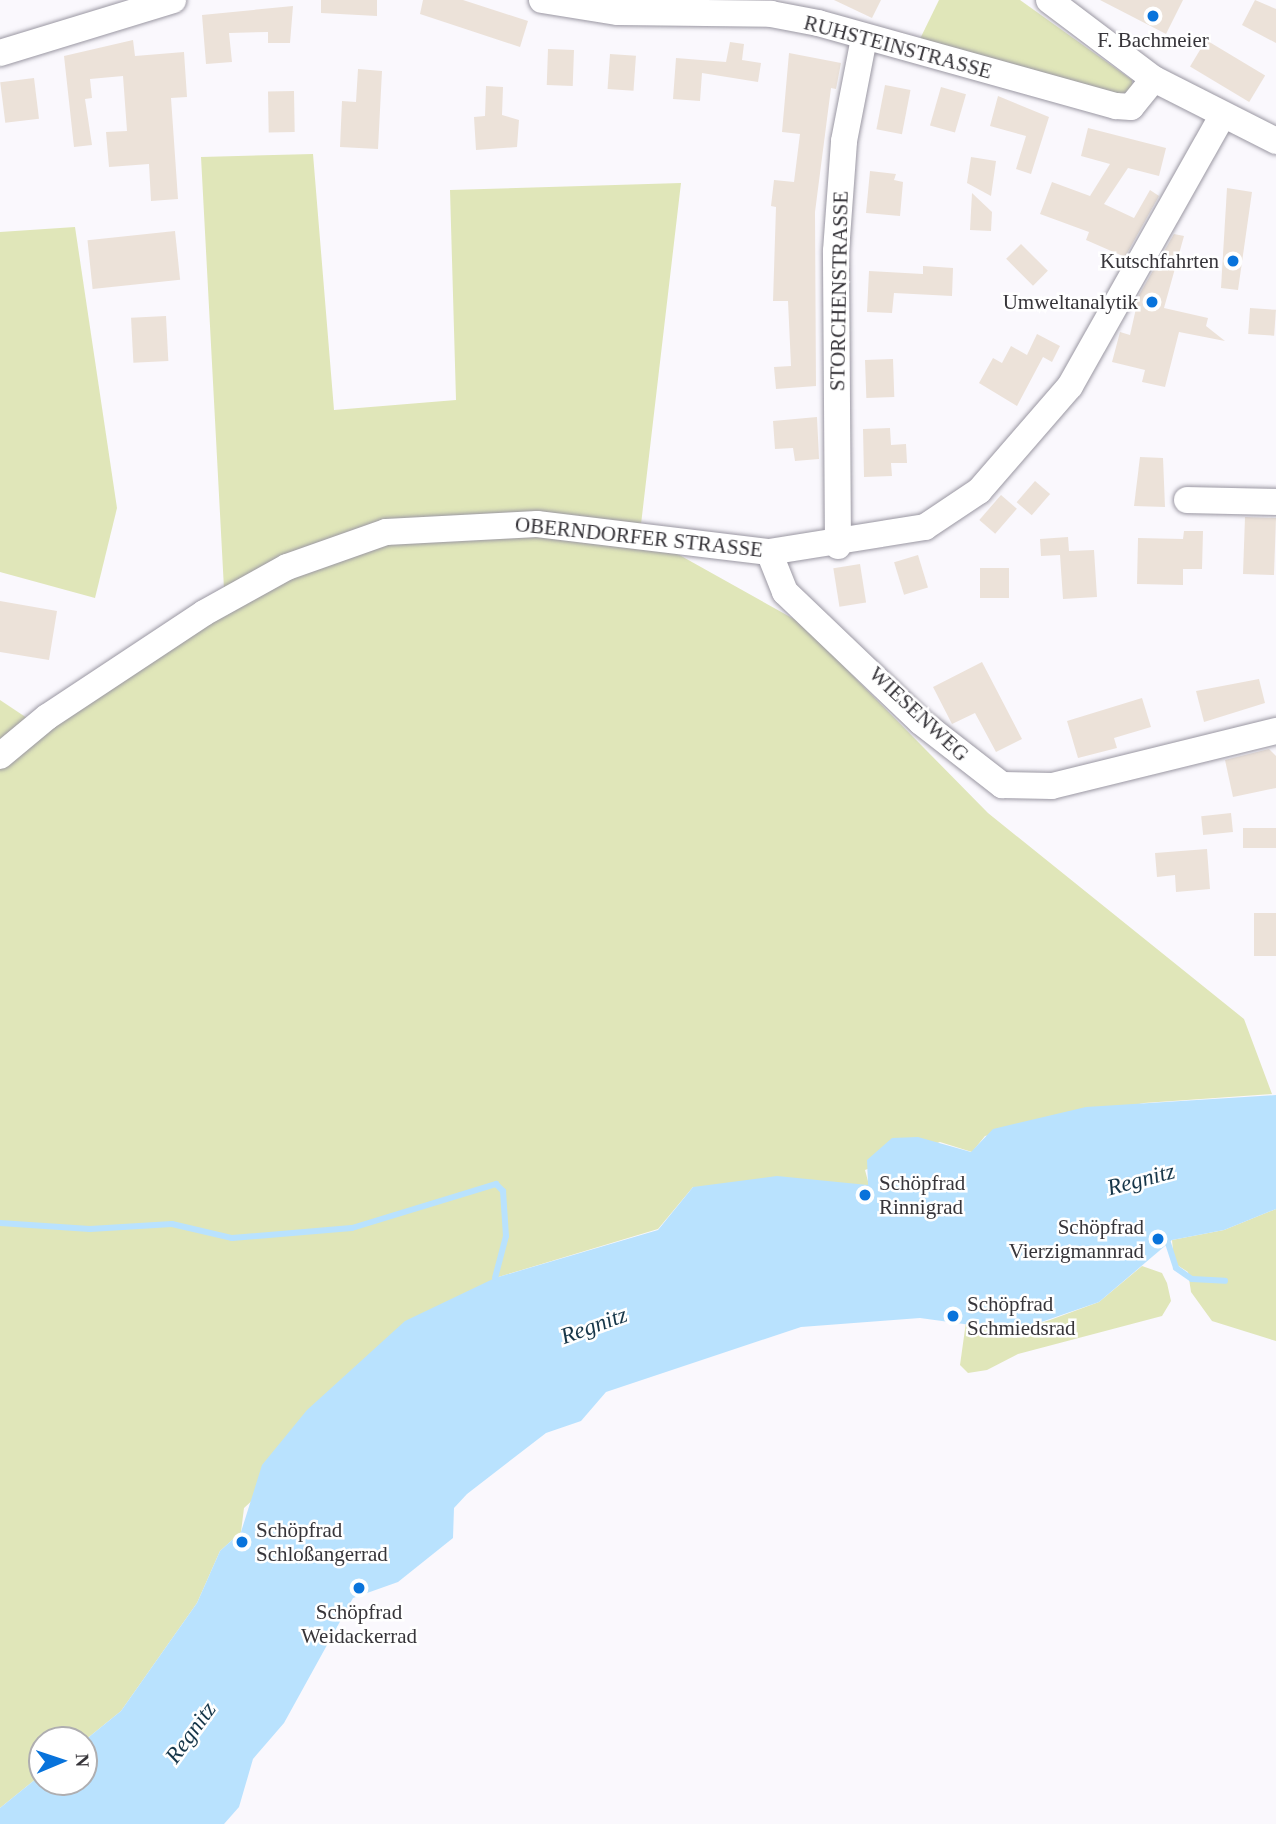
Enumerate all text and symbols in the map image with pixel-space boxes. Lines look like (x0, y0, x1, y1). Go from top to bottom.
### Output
marker: F. Bachmeier (1145, 8, 1161, 24)
street label: RUHSTEINSTRASSE (801, 10, 995, 84)
place label: F. Bachmeier (1097, 27, 1209, 53)
street label: STORCHENSTRASSE (825, 191, 853, 391)
place label: Kutschfahrten (1100, 248, 1219, 274)
marker: Kutschfahrten (1225, 253, 1241, 269)
place label: Umweltanalytik (1003, 289, 1138, 315)
marker: Umweltanalytik (1144, 294, 1160, 310)
street label: OBERNDORFER STRASSE (514, 511, 764, 563)
street label: WIESENWEG (864, 661, 974, 767)
water label: Regnitz (1104, 1158, 1178, 1202)
place label: Schöpfrad Rinnigrad (879, 1170, 965, 1220)
marker: Schöpfrad Rinnigrad (857, 1187, 873, 1203)
place label: Schöpfrad Vierzigmannrad (1009, 1214, 1144, 1264)
marker: Schöpfrad Vierzigmannrad (1150, 1231, 1166, 1247)
place label: Schöpfrad Schmiedsrad (967, 1291, 1075, 1341)
water label: Regnitz (557, 1301, 631, 1351)
marker: Schöpfrad Schmiedsrad (945, 1308, 961, 1324)
place label: Schöpfrad Schloßangerrad (256, 1517, 388, 1567)
marker: Schöpfrad Schloßangerrad (234, 1534, 250, 1550)
marker: Schöpfrad Weidackerrad (351, 1580, 367, 1596)
place label: Schöpfrad Weidackerrad (301, 1599, 417, 1649)
water label: Regnitz (160, 1697, 222, 1769)
north arrow (28, 1726, 98, 1796)
text: N (72, 1753, 93, 1768)

